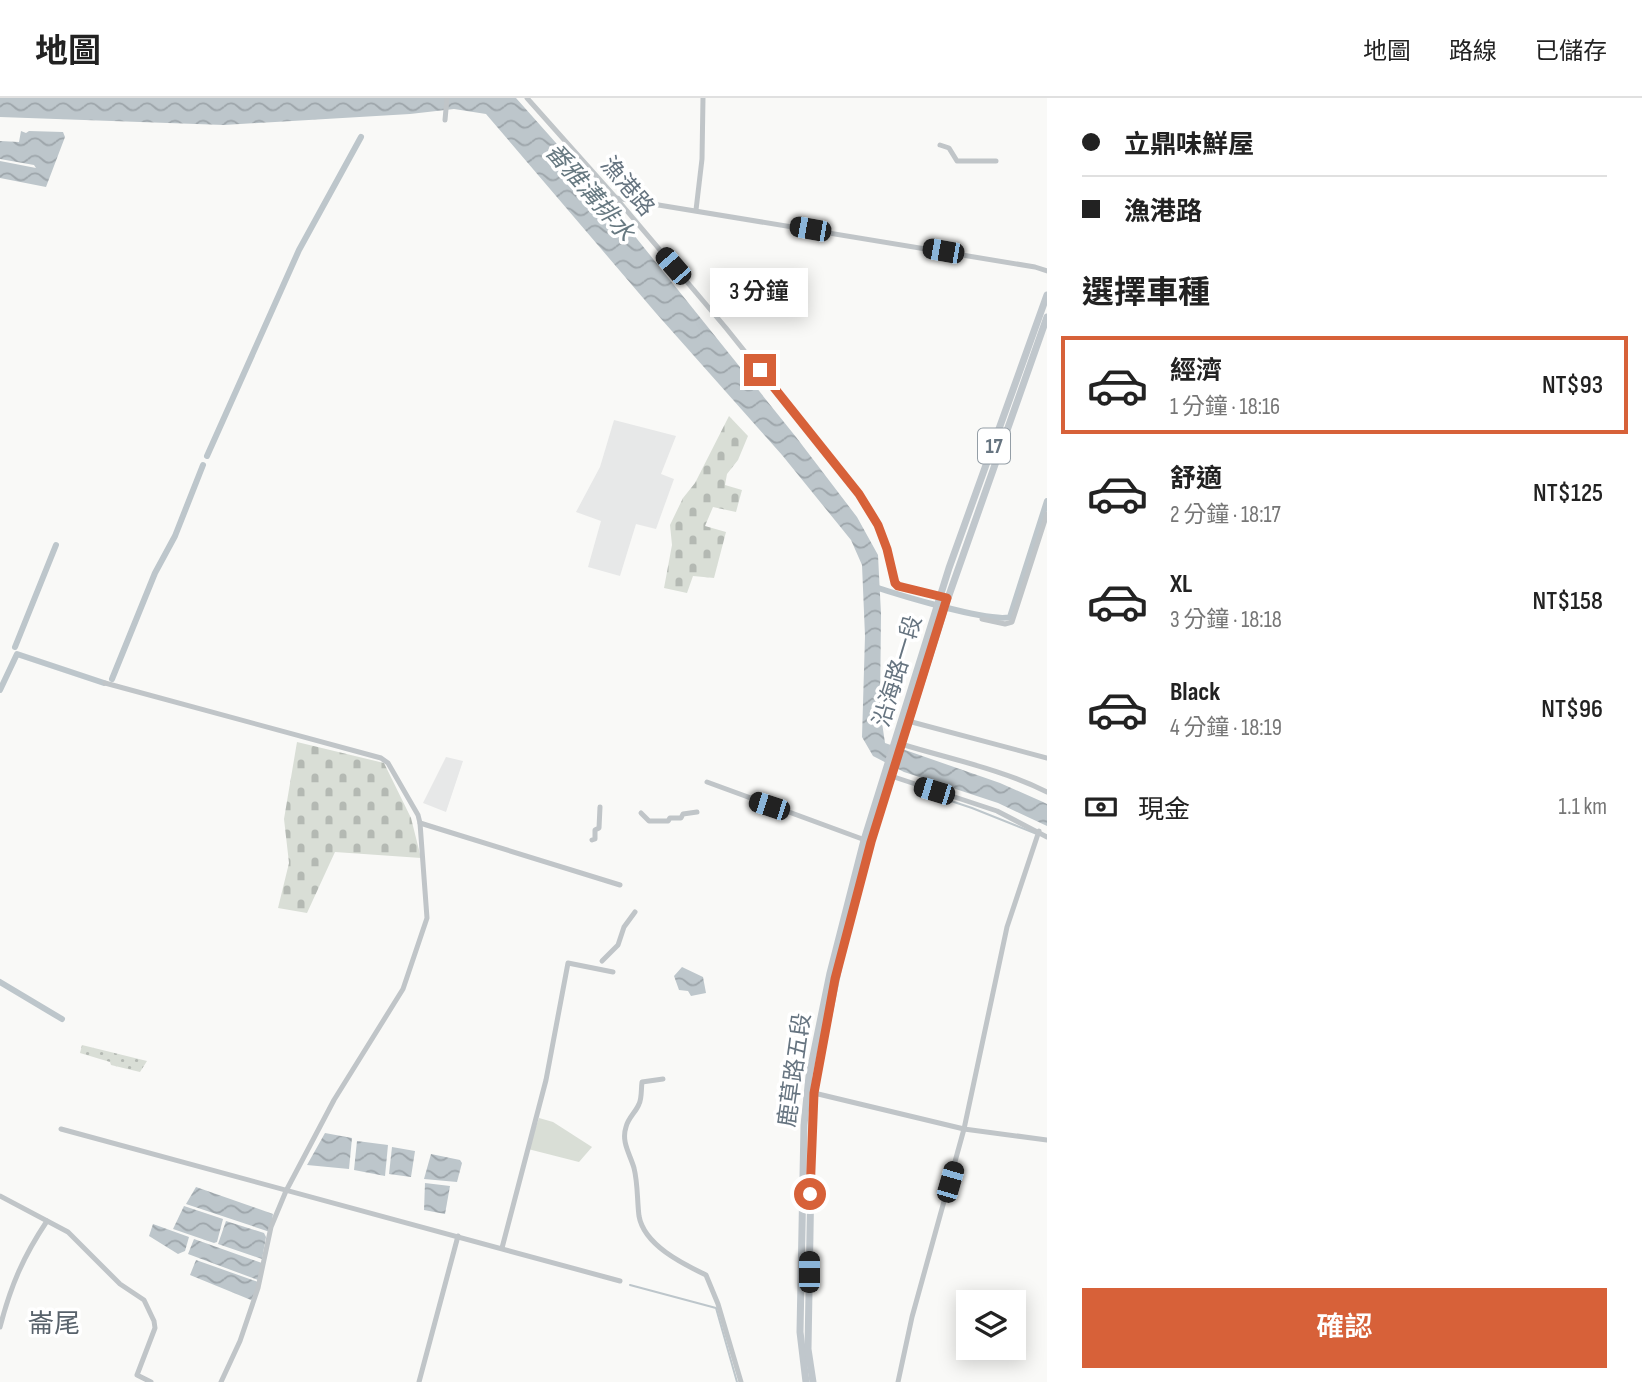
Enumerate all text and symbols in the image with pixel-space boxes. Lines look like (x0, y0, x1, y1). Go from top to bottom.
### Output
text: 地圖 (35, 32, 101, 72)
text: 地圖 (1363, 37, 1411, 66)
text: 路線 (1449, 37, 1497, 66)
text: 已儲存 (1535, 37, 1607, 66)
text: 立鼎味鮮屋 (1124, 130, 1254, 161)
water label: 番雅溝排水 (539, 138, 641, 248)
street label: 漁港路 (594, 151, 660, 222)
text: 漁港路 (1124, 197, 1202, 228)
car (788, 215, 833, 243)
car (921, 237, 966, 265)
car (652, 243, 695, 289)
callout: 3 分鐘 (711, 268, 809, 317)
text: 選擇車種 (1082, 274, 1210, 313)
text: 3 分鐘 (729, 278, 789, 306)
route end (744, 354, 776, 386)
icon: car (1086, 354, 1149, 417)
text: 經濟 (1170, 356, 1222, 387)
text: NT$93 (1542, 370, 1603, 401)
text: 1 分鐘 · 18:16 (1170, 393, 1280, 421)
road number: 17 (978, 428, 1010, 464)
icon: car (1086, 462, 1149, 525)
text: 舒適 (1170, 464, 1222, 495)
text: NT$125 (1533, 478, 1603, 509)
text: 2 分鐘 · 18:17 (1170, 501, 1281, 529)
text: XL (1170, 569, 1192, 600)
icon: car (1086, 570, 1149, 633)
text: NT$158 (1533, 586, 1603, 617)
text: 3 分鐘 · 18:18 (1170, 606, 1282, 634)
street label: 沿海路一段 (868, 612, 928, 730)
text: Black (1170, 677, 1220, 708)
icon: car (1086, 678, 1149, 741)
text: NT$96 (1541, 694, 1603, 725)
text: 4 分鐘 · 18:19 (1170, 714, 1282, 742)
car (911, 775, 958, 807)
icon: cash (1082, 788, 1120, 826)
car (746, 790, 793, 822)
text: 1.1 km (1558, 793, 1607, 821)
text: 現金 (1138, 795, 1190, 826)
street label: 鹿草路五段 (773, 1011, 817, 1129)
car (935, 1159, 966, 1205)
route start (794, 1178, 826, 1210)
car (799, 1251, 820, 1293)
button: 確認 (1082, 1288, 1607, 1368)
map controls (956, 1290, 1026, 1360)
button: layers (956, 1290, 1026, 1360)
district label: 崙尾 (28, 1309, 80, 1340)

